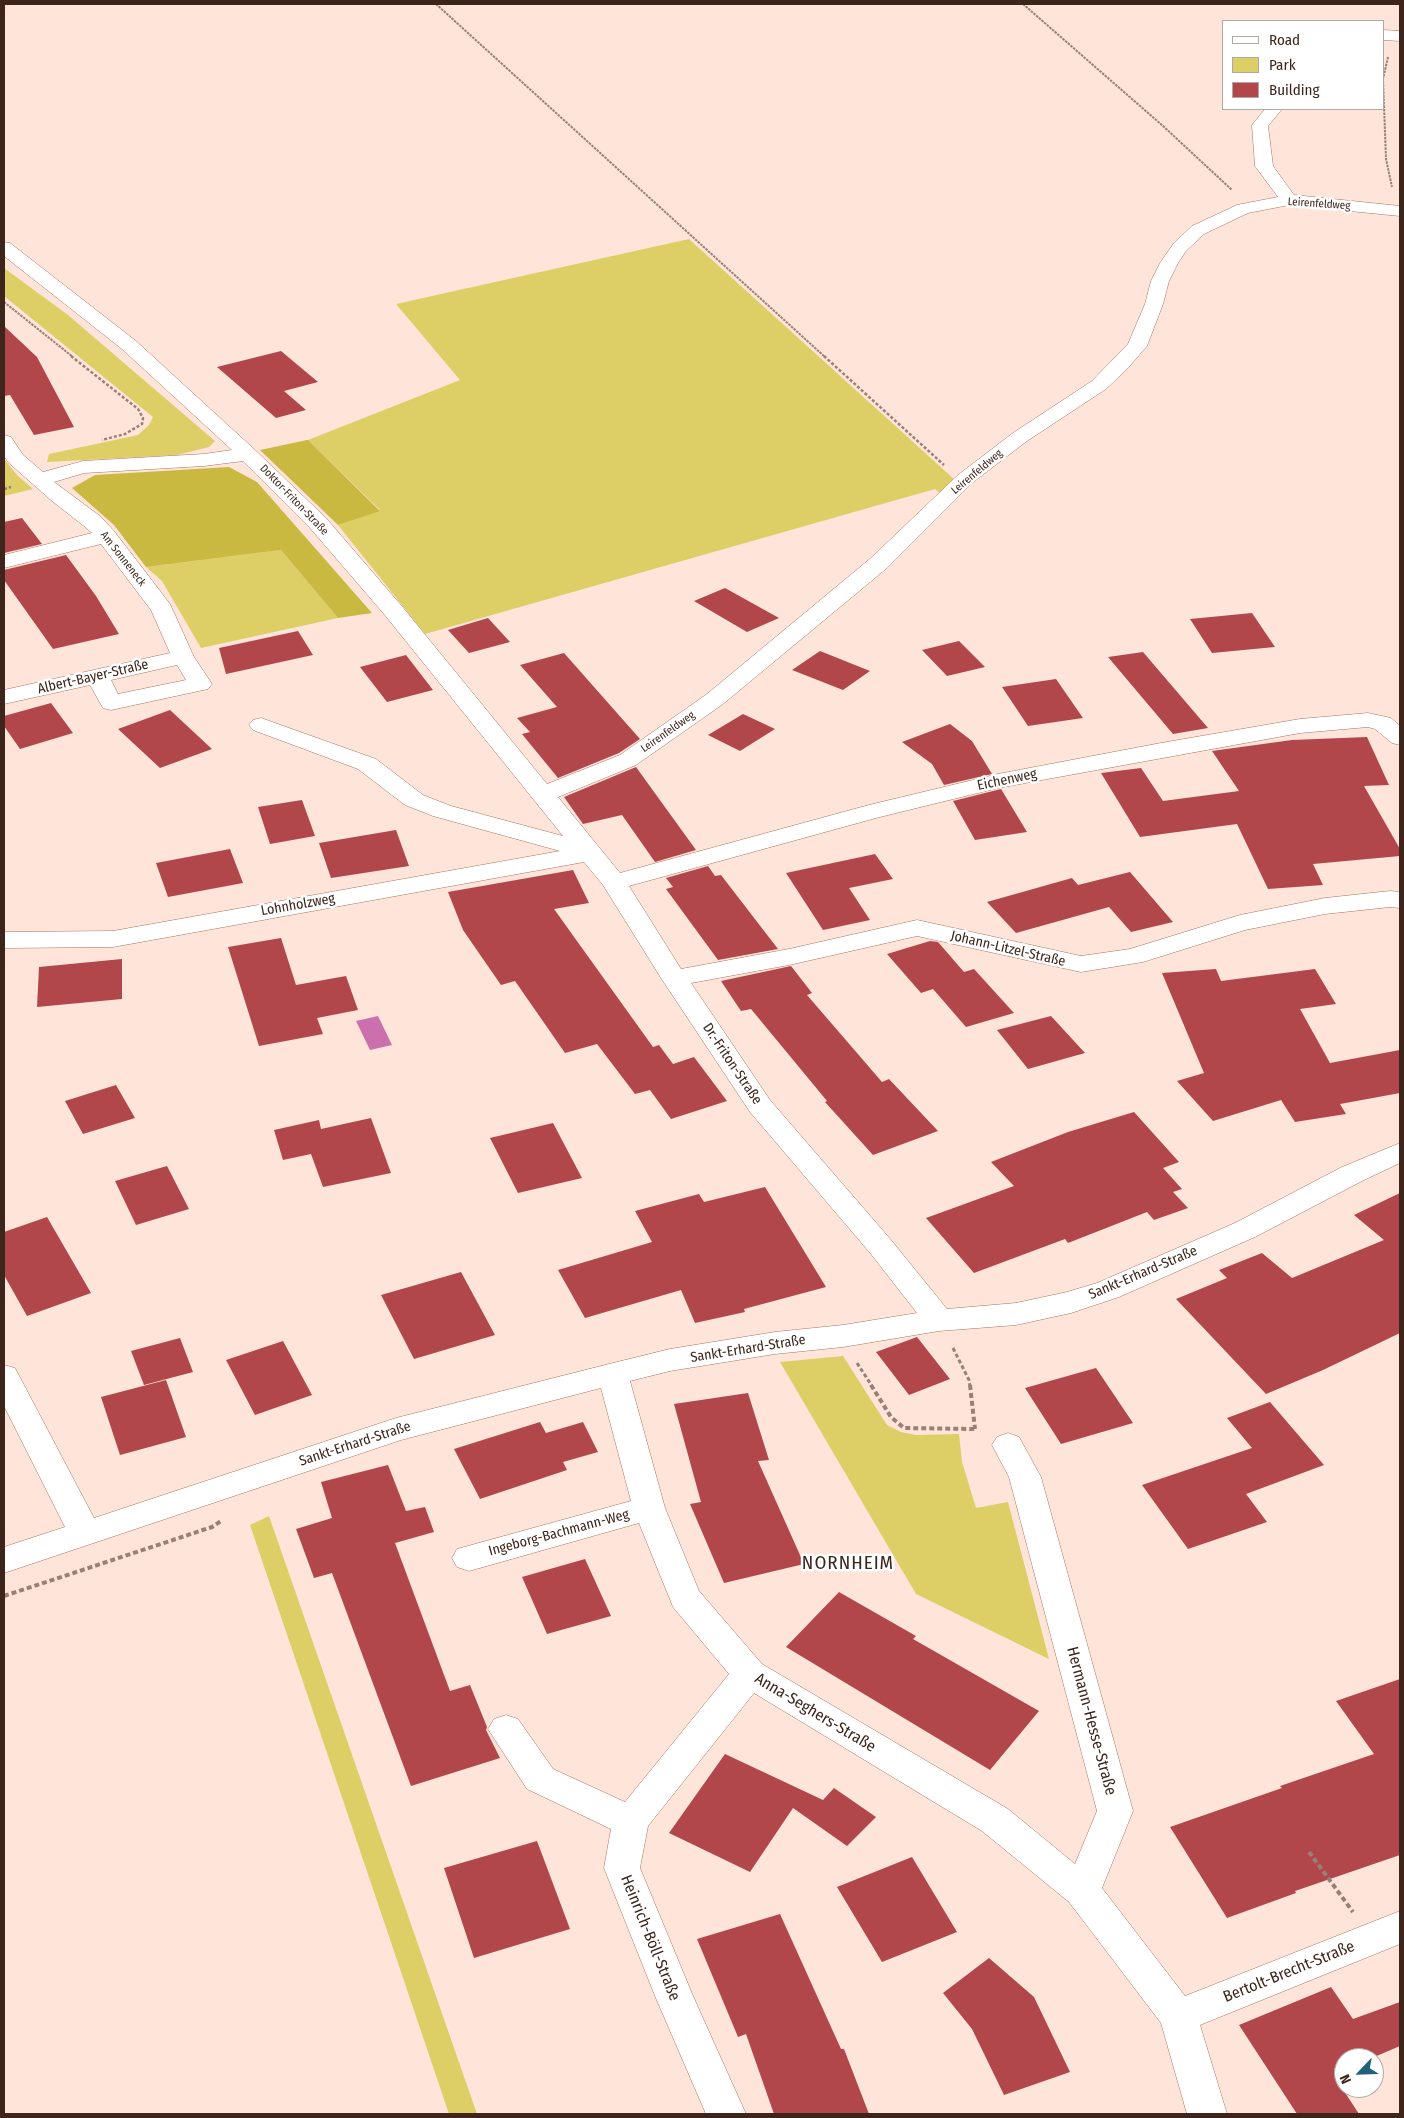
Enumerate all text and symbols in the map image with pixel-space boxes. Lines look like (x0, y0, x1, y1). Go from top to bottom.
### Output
legend (1222, 20, 1384, 110)
text: Road (1269, 31, 1300, 49)
text: Park (1269, 56, 1296, 74)
text: Building (1269, 81, 1320, 99)
street label: Leirenfeldweg (1287, 195, 1351, 213)
street label: Leirenfeldweg (949, 447, 1005, 497)
street label: Doktor-Friton-Straße (257, 462, 331, 538)
street label: Am Sonneneck (97, 529, 149, 589)
street label: Albert-Bayer-Straße (36, 656, 150, 698)
street label: Leirenfeldweg (638, 709, 698, 755)
street label: Eichenweg (976, 766, 1038, 794)
street label: Lohnholzweg (260, 890, 336, 920)
street label: Johann-Litzel-Straße (949, 928, 1067, 970)
street label: Dr.-Friton-Straße (699, 1020, 765, 1108)
street label: Sankt-Erhard-Straße (1086, 1243, 1200, 1303)
street label: Sankt-Erhard-Straße (689, 1332, 807, 1366)
street label: Sankt-Erhard-Straße (297, 1418, 413, 1470)
street label: Ingeborg-Bachmann-Weg (487, 1506, 631, 1560)
district label: NORNHEIM (801, 1553, 895, 1575)
street label: Hermann-Hesse-Straße (1062, 1645, 1120, 1797)
street label: Anna-Seghers-Straße (751, 1669, 879, 1757)
street label: Heinrich-Böll-Straße (616, 1872, 684, 2004)
street label: Bertolt-Brecht-Straße (1221, 1937, 1357, 2007)
north arrow (1334, 2048, 1384, 2098)
text: N (1336, 2072, 1355, 2086)

